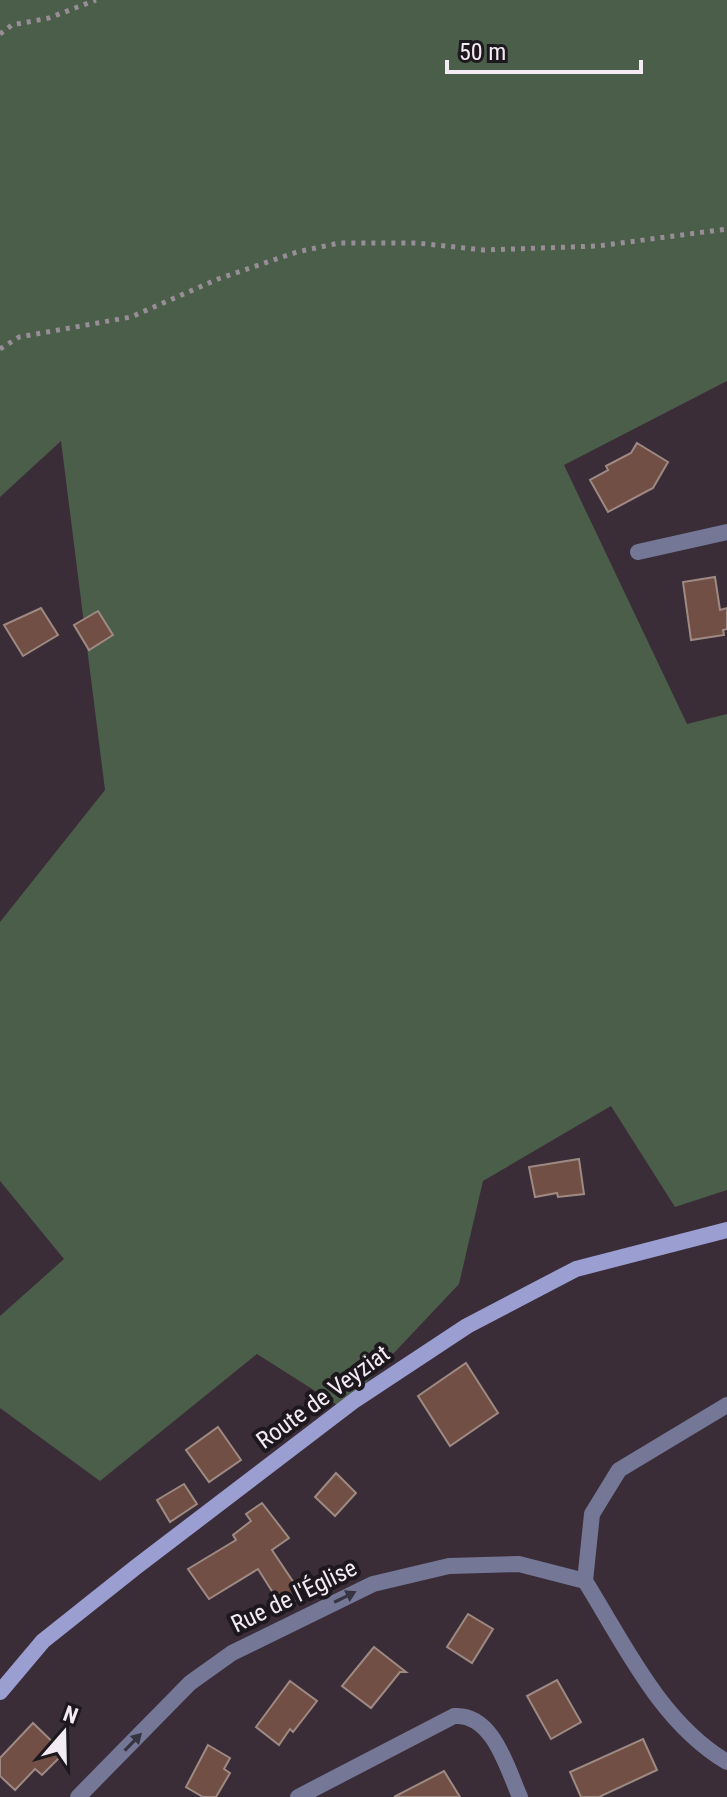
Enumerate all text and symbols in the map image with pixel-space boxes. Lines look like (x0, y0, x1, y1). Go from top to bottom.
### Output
scale bar (447, 24, 641, 74)
text: 50 m (459, 38, 506, 66)
street label: Route de Veyziat (251, 1339, 395, 1455)
street label: Rue de l'Église (227, 1554, 361, 1638)
one-way arrow (334, 1591, 357, 1604)
north arrow (24, 1693, 104, 1773)
text: N (60, 1701, 81, 1729)
one-way arrow (123, 1733, 142, 1752)

